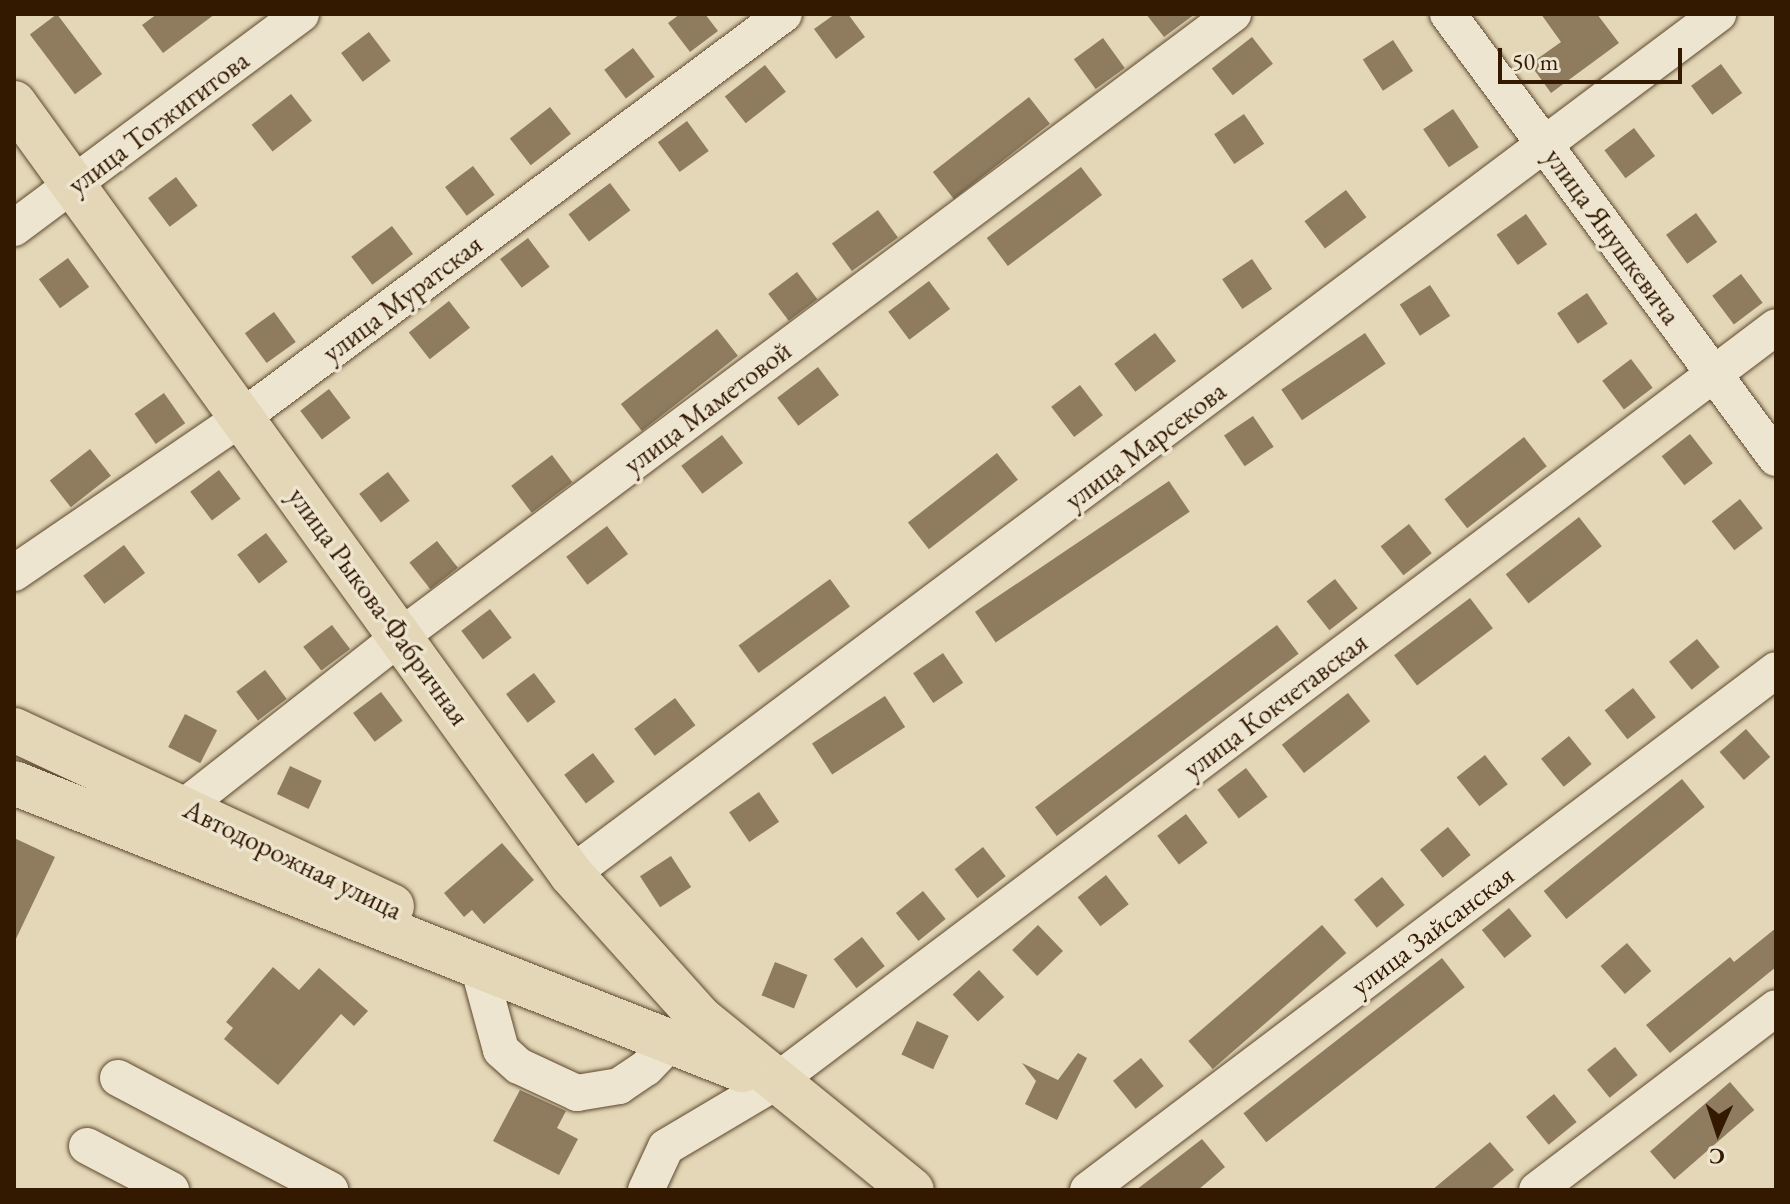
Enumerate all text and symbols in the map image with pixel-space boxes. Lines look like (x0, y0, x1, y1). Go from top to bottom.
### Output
scale bar (1502, 32, 1686, 82)
street label: улица Тогжигитова (61, 43, 255, 201)
text: 50 m (1512, 46, 1559, 77)
street label: улица Янушкевича (1538, 141, 1688, 331)
street label: улица Муратская (315, 227, 489, 369)
street label: улица Маметовой (617, 333, 797, 481)
street label: улица Марсекова (1058, 374, 1232, 516)
street label: улица Рыкова-Фабричная (281, 480, 477, 732)
street label: улица Кокчетавская (1176, 625, 1374, 785)
street label: Автодорожная улица (178, 792, 408, 926)
street label: улица Зайсанская (1344, 858, 1520, 1002)
north arrow (1678, 1092, 1758, 1172)
text: С (1708, 1142, 1725, 1171)

